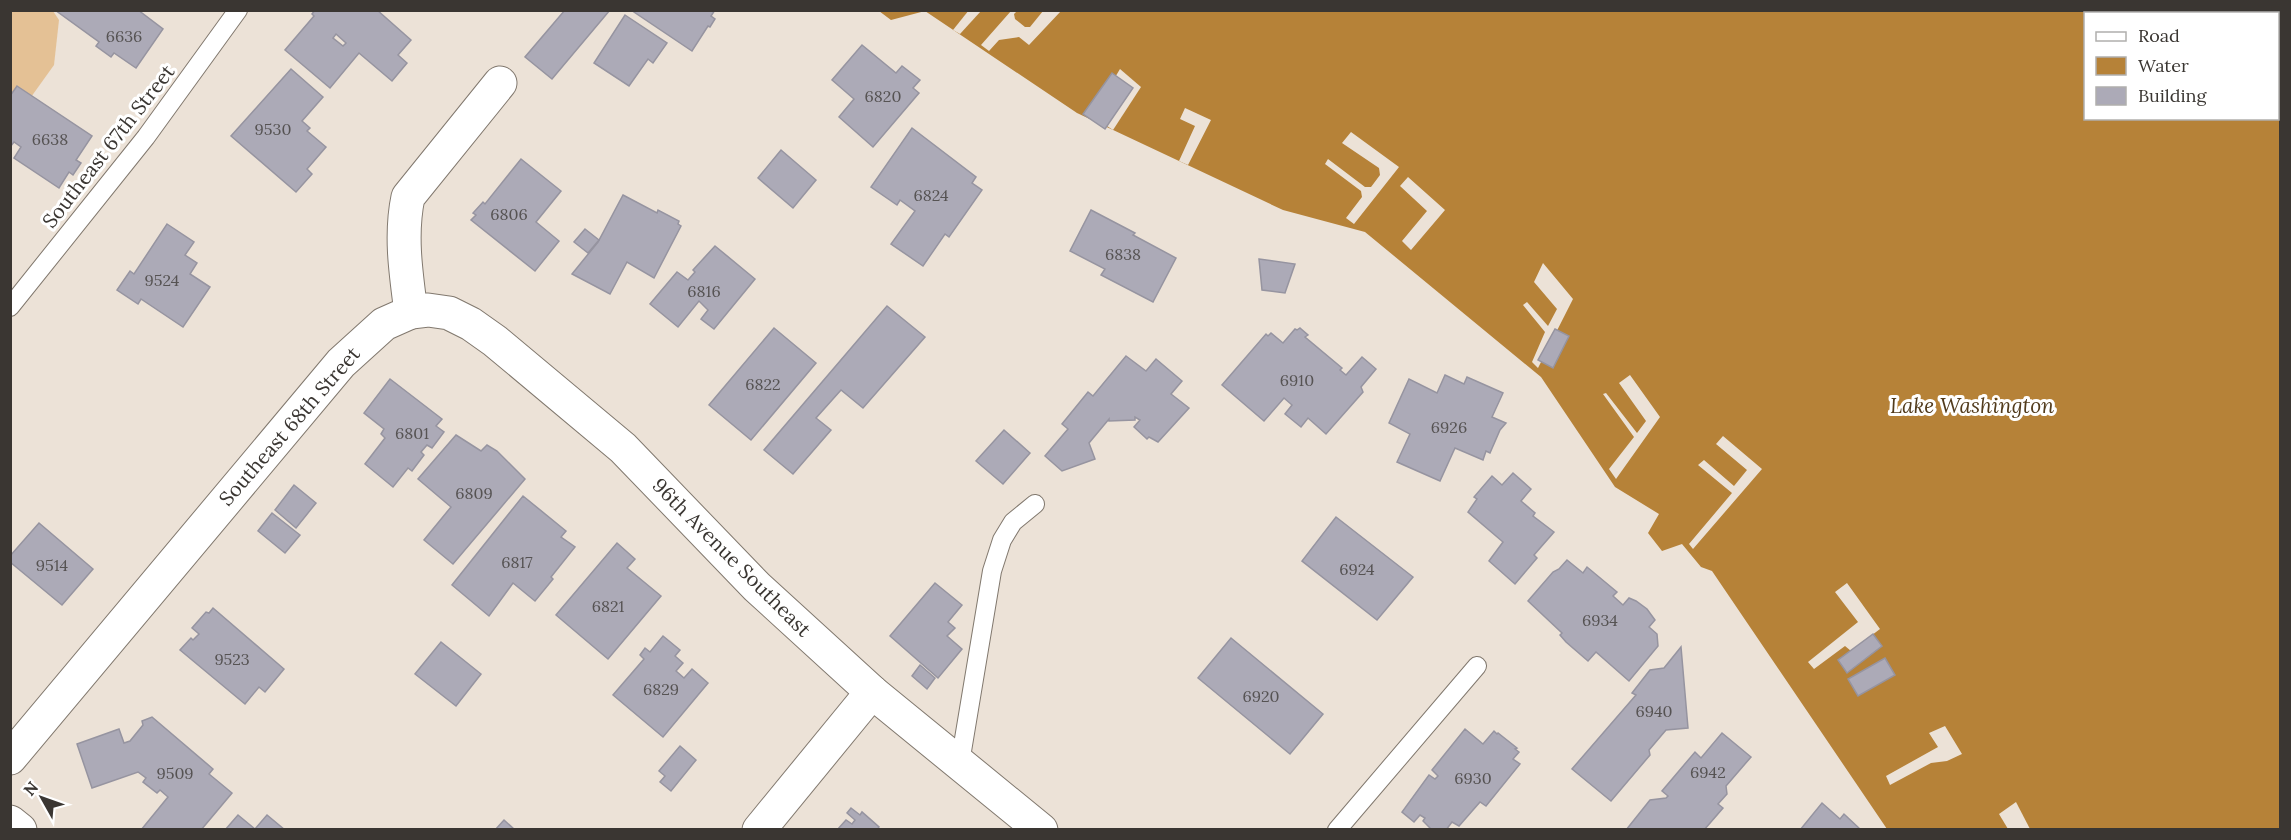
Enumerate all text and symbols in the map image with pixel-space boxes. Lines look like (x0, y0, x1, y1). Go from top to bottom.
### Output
legend (2084, 12, 2279, 120)
text: Road (2138, 24, 2180, 47)
house number: 6636 (106, 26, 142, 46)
text: Water (2138, 54, 2189, 77)
street label: Southeast 67th Street (36, 59, 180, 233)
text: Building (2138, 84, 2208, 107)
house number: 6820 (865, 86, 901, 106)
house number: 9530 (255, 119, 291, 139)
house number: 6638 (32, 129, 68, 149)
house number: 6824 (913, 185, 949, 205)
house number: 6806 (490, 204, 528, 224)
house number: 6838 (1105, 244, 1141, 264)
house number: 9524 (145, 270, 180, 290)
house number: 6816 (687, 281, 721, 301)
street label: Southeast 68th Street (213, 341, 365, 511)
house number: 6910 (1280, 370, 1314, 390)
house number: 6822 (745, 374, 781, 394)
water label: Lake Washington (1890, 392, 2054, 419)
house number: 6926 (1431, 417, 1467, 437)
house number: 6801 (395, 423, 429, 443)
street label: 96th Avenue Southeast (647, 472, 817, 642)
house number: 6809 (455, 483, 493, 503)
house number: 6817 (501, 552, 533, 572)
house number: 9514 (36, 555, 69, 575)
house number: 6924 (1339, 559, 1375, 579)
house number: 6821 (592, 596, 625, 616)
house number: 6934 (1582, 610, 1618, 630)
house number: 9523 (214, 649, 250, 669)
house number: 6829 (643, 679, 679, 699)
house number: 6920 (1242, 686, 1280, 706)
house number: 6940 (1635, 701, 1673, 721)
house number: 6942 (1690, 762, 1726, 782)
house number: 9509 (156, 763, 194, 783)
north arrow (12, 768, 72, 828)
house number: 6930 (1454, 768, 1492, 788)
text: N (19, 777, 42, 800)

